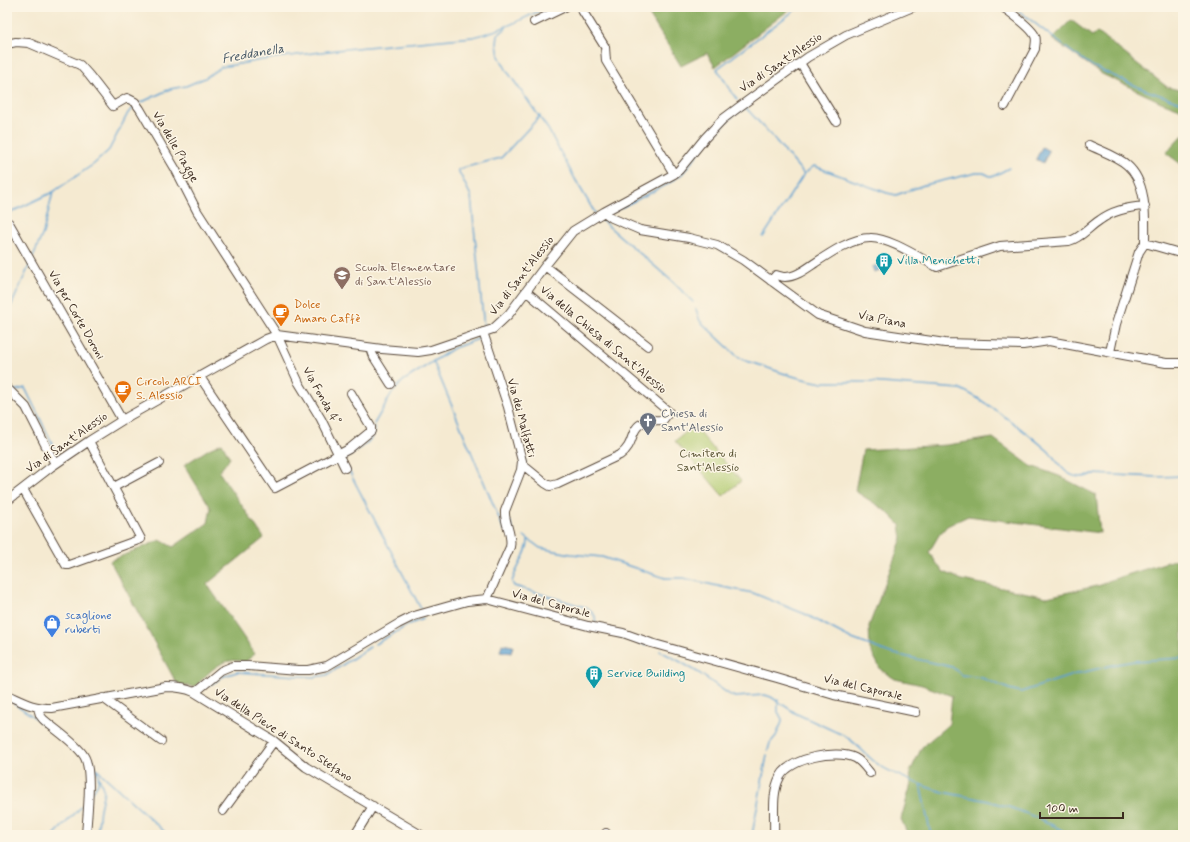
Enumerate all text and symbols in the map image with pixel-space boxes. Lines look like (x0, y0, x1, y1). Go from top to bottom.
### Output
street label: Via di Sant'Alessio (736, 29, 826, 97)
water label: Freddanella (221, 40, 286, 68)
street label: Via delle Piagge (147, 108, 202, 186)
street label: Via di Sant'Alessio (486, 233, 558, 319)
building icon: Villa Menichetti (874, 251, 894, 276)
place label: Villa Menichetti (897, 253, 980, 269)
place label: Scuola Elementare di Sant'Alessio (355, 260, 456, 290)
school or university icon: Scuola Elementare di Sant'Alessio (332, 265, 352, 290)
street label: Via per Corte Doroni (44, 267, 108, 363)
street label: Via della Chiesa di Sant'Alessio (536, 282, 670, 398)
place label: Dolce Amaro Caffè (294, 297, 361, 327)
cafe icon: Dolce Amaro Caffè (271, 302, 291, 327)
street label: Via Piana (857, 308, 907, 332)
street label: Via Fonda 4° (298, 364, 344, 428)
place label: Circolo ARCI S. Alessio (136, 374, 202, 404)
street label: Via dei Malfatti (503, 377, 539, 460)
cafe icon: Circolo ARCI S. Alessio (113, 379, 133, 404)
place label: Chiesa di Sant'Alessio (661, 406, 723, 436)
street label: Via di Sant'Alessio (23, 409, 111, 477)
church icon: Chiesa di Sant'Alessio (638, 411, 658, 436)
park label: Cimitero di Sant'Alessio (677, 446, 739, 476)
street label: Via del Caporale (510, 586, 592, 622)
place label: scaglione ruberti (65, 608, 112, 638)
shop icon: scaglione ruberti (42, 613, 62, 638)
building icon: Service Building (584, 664, 604, 689)
place label: Service Building (607, 666, 685, 682)
street label: Via del Caporale (822, 671, 904, 705)
street label: Via della Pieve di Santo Stefano (211, 684, 355, 786)
scale bar (1040, 794, 1123, 820)
text: 100 m (1046, 801, 1078, 817)

